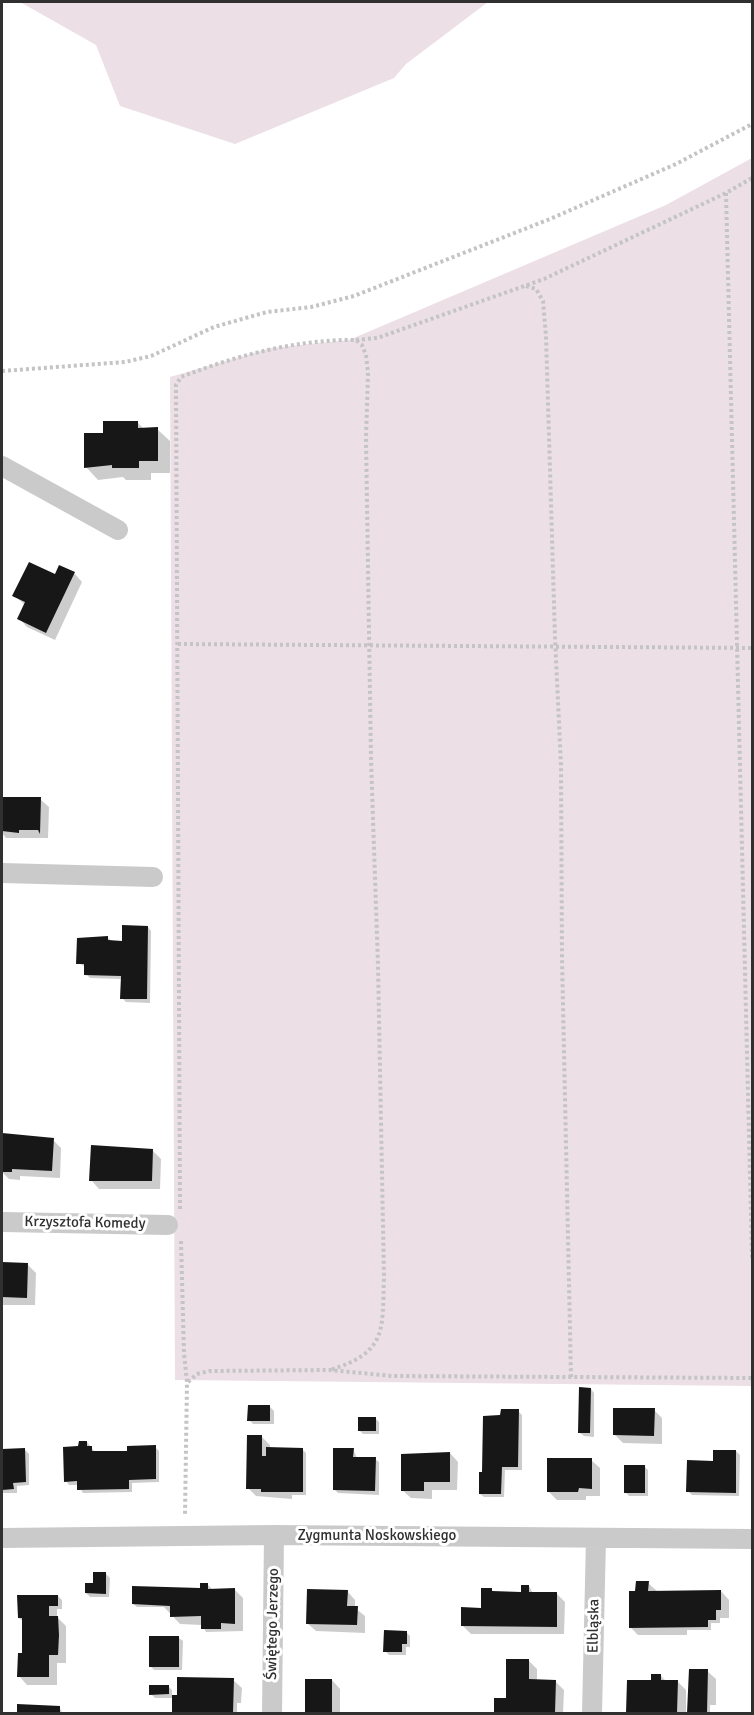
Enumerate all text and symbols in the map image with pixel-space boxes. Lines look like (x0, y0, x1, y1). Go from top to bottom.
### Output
street label: Krzysztofa Komedy (24, 1213, 146, 1233)
street label: Zygmunta Noskowskiego (298, 1527, 456, 1545)
street label: Świętego Jerzego (263, 1568, 283, 1680)
street label: Elbląska (585, 1599, 603, 1653)

